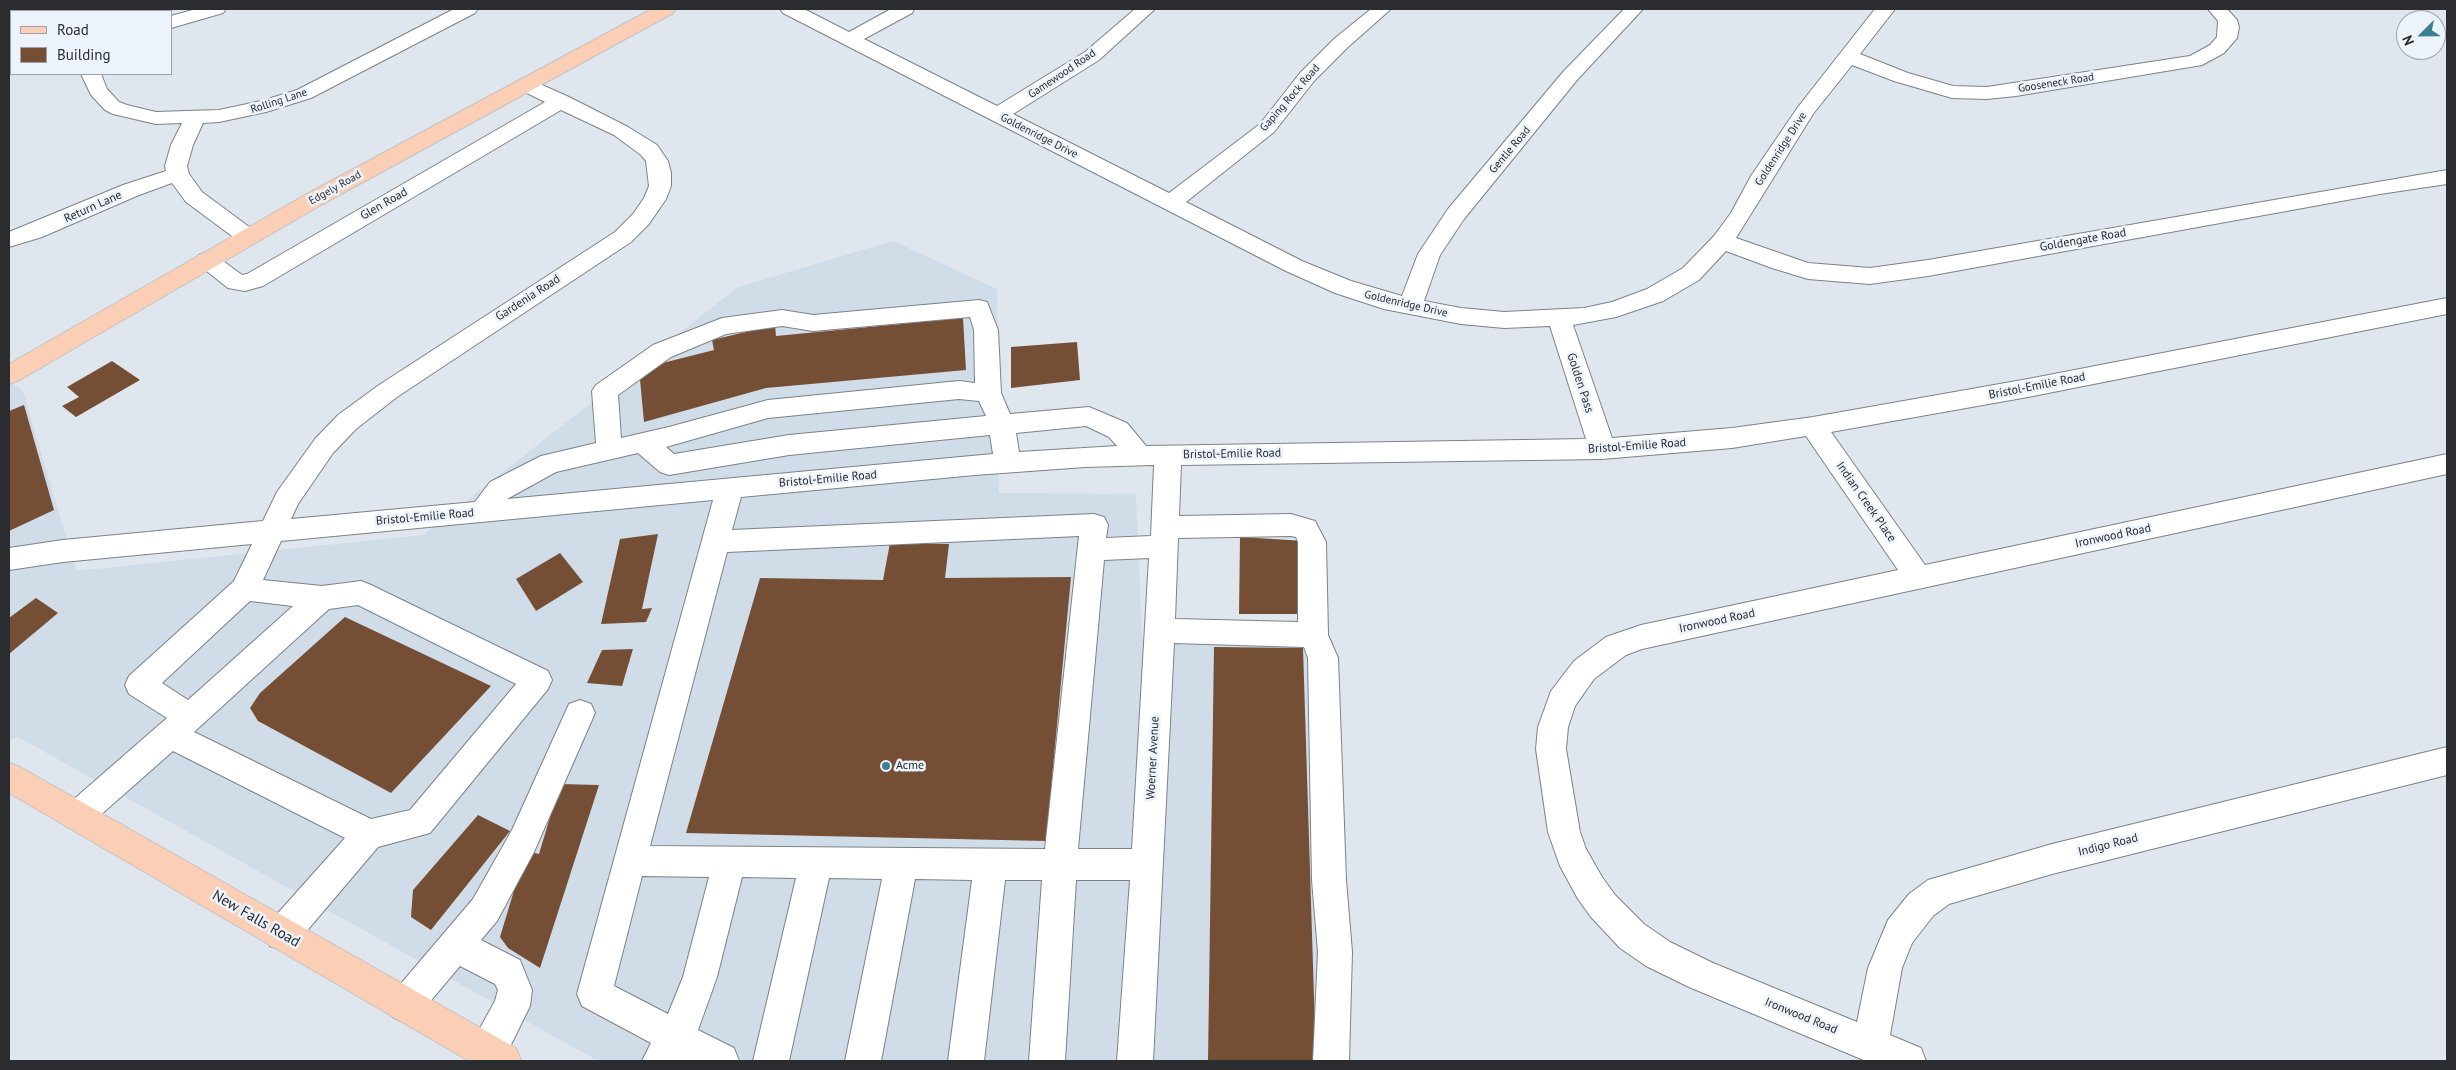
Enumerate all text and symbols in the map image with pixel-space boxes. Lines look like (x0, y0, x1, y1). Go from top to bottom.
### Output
legend (10, 10, 172, 75)
north arrow (2396, 10, 2446, 60)
text: Road (57, 20, 89, 39)
text: N (2398, 33, 2418, 48)
text: Building (57, 45, 111, 64)
street label: Gamewood Road (1026, 47, 1098, 101)
street label: Gaping Rock Road (1257, 62, 1323, 134)
street label: Gooseneck Road (2017, 70, 2095, 96)
street label: Rolling Lane (249, 86, 309, 116)
street label: Goldenridge Drive (1752, 110, 1810, 188)
street label: Goldenridge Drive (998, 111, 1080, 161)
street label: Gentle Road (1487, 124, 1533, 176)
street label: Edgely Road (306, 168, 364, 208)
street label: Glen Road (358, 185, 410, 223)
street label: Return Lane (62, 188, 124, 226)
street label: Goldengate Road (2039, 225, 2127, 255)
street label: Gardenia Road (493, 272, 563, 324)
street label: Goldenridge Drive (1363, 288, 1449, 320)
street label: Golden Pass (1564, 351, 1596, 415)
street label: Bristol-Emilie Road (1987, 370, 2087, 402)
street label: Bristol-Emilie Road (1587, 435, 1687, 457)
street label: Bristol-Emilie Road (1183, 446, 1281, 462)
street label: Indian Creek Place (1833, 459, 1899, 545)
street label: Bristol-Emilie Road (778, 468, 878, 490)
street label: Bristol-Emilie Road (375, 506, 475, 528)
street label: Ironwood Road (2074, 521, 2152, 551)
street label: Ironwood Road (1678, 606, 1756, 636)
street label: Woerner Avenue (1144, 716, 1162, 800)
place label: Acme (896, 759, 924, 773)
marker: Acme (880, 760, 892, 772)
street label: Indigo Road (2077, 831, 2139, 859)
street label: New Falls Road (209, 887, 303, 951)
street label: Ironwood Road (1763, 995, 1839, 1037)

